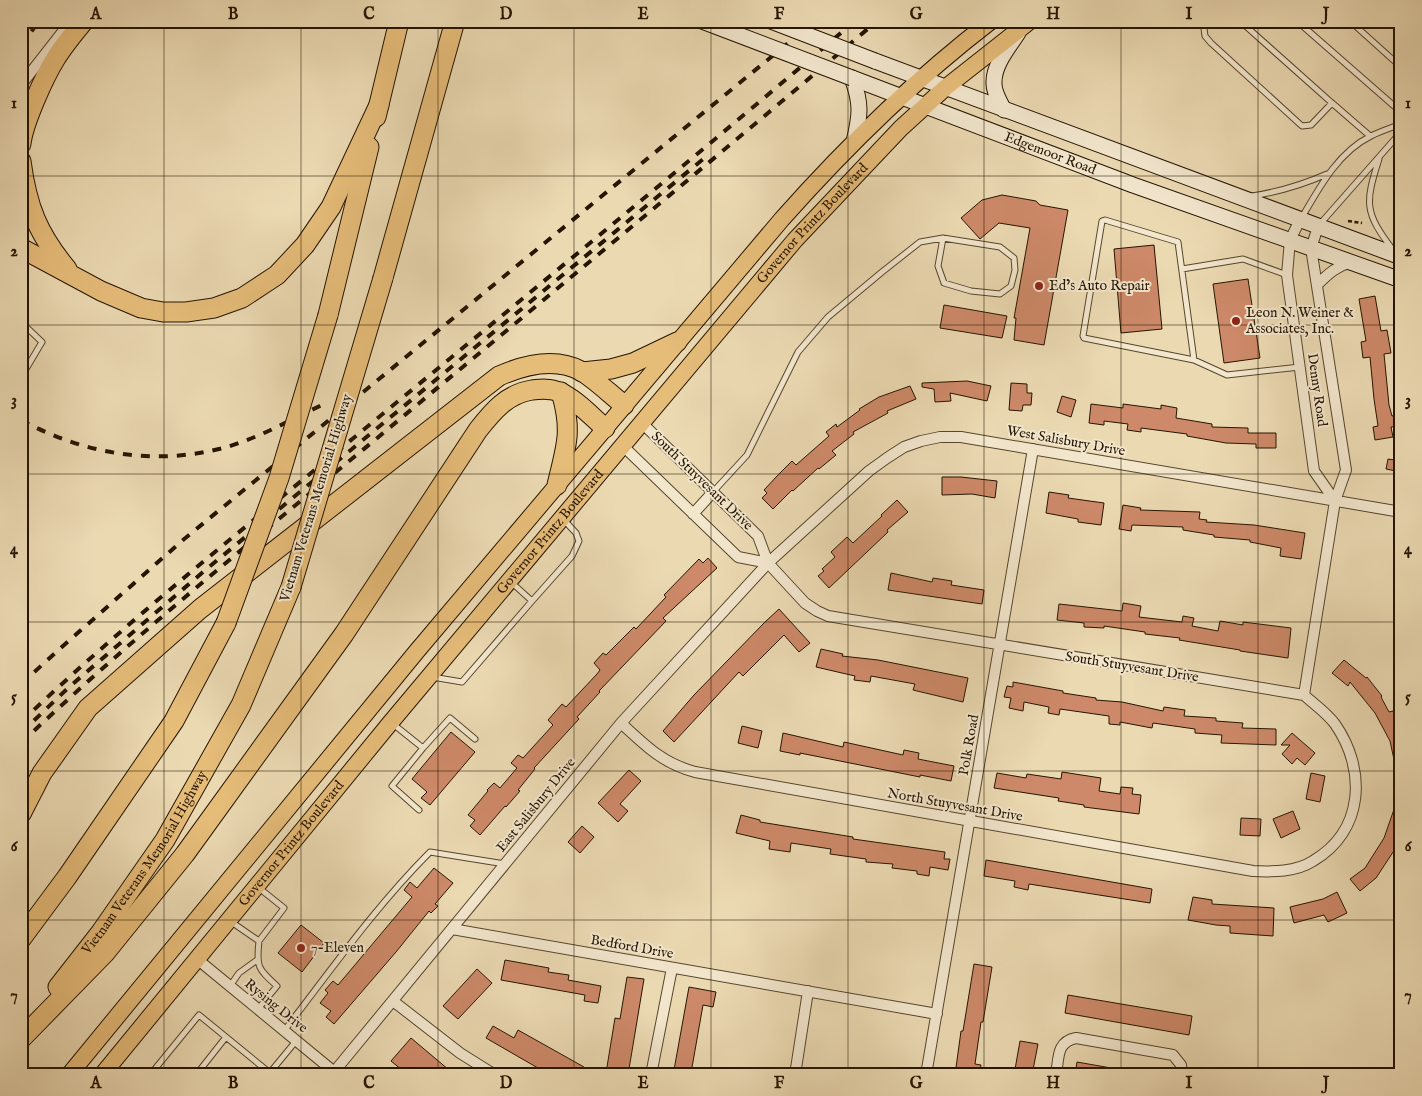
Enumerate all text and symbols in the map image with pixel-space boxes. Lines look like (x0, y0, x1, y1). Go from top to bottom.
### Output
text: A (90, 5, 103, 25)
text: B (228, 5, 239, 25)
text: C (363, 5, 375, 25)
text: D (500, 5, 513, 25)
text: E (637, 5, 649, 25)
text: F (774, 5, 785, 25)
text: G (910, 5, 923, 25)
text: H (1046, 5, 1060, 25)
text: I (1186, 5, 1193, 25)
text: J (1321, 5, 1330, 25)
text: 1 (11, 94, 17, 114)
text: 1 (1405, 94, 1411, 114)
street label: Edgemoor Road (1002, 128, 1099, 179)
street label: Governor Printz Boulevard (753, 159, 872, 288)
text: 2 (10, 242, 18, 262)
text: 2 (1404, 242, 1412, 262)
place label: Ed’s Auto Repair (1049, 277, 1150, 295)
marker: Ed’s Auto Repair (1033, 280, 1045, 292)
place label: Leon N. Weiner & Associates, Inc. (1245, 304, 1354, 338)
marker: Leon N. Weiner & Associates, Inc. (1230, 315, 1242, 327)
street label: Denny Road (1303, 352, 1331, 428)
text: 3 (11, 391, 17, 411)
text: 3 (1405, 391, 1411, 411)
street label: Vietnam Veterans Memorial Highway (275, 392, 356, 605)
street label: West Salisbury Drive (1005, 422, 1127, 460)
street label: South Stuyvesant Drive (647, 428, 757, 535)
street label: Governor Printz Boulevard (493, 466, 608, 598)
text: 4 (10, 540, 19, 560)
text: 4 (1404, 540, 1413, 560)
street label: South Stuyvesant Drive (1064, 648, 1201, 687)
text: 5 (11, 688, 17, 708)
text: 5 (1405, 688, 1411, 708)
street label: Polk Road (955, 713, 983, 777)
street label: East Salisbury Drive (492, 754, 580, 856)
street label: Vietnam Veterans Memorial Highway (77, 767, 211, 959)
street label: Governor Printz Boulevard (235, 777, 349, 910)
street label: North Stuyvesant Drive (886, 784, 1025, 826)
text: 6 (11, 837, 19, 857)
text: 6 (1405, 837, 1413, 857)
street label: Bedford Drive (589, 931, 675, 963)
place label: 7-Eleven (311, 939, 365, 957)
marker: 7-Eleven (295, 942, 307, 954)
street label: Rysing Drive (241, 975, 312, 1037)
text: 7 (10, 986, 18, 1006)
text: 7 (1404, 986, 1412, 1006)
text: A (90, 1074, 103, 1094)
text: B (228, 1074, 239, 1094)
text: C (363, 1074, 375, 1094)
text: D (500, 1074, 513, 1094)
text: E (637, 1074, 649, 1094)
text: F (774, 1074, 785, 1094)
text: G (910, 1074, 923, 1094)
text: H (1046, 1074, 1060, 1094)
text: I (1186, 1074, 1193, 1094)
text: J (1321, 1074, 1330, 1094)

